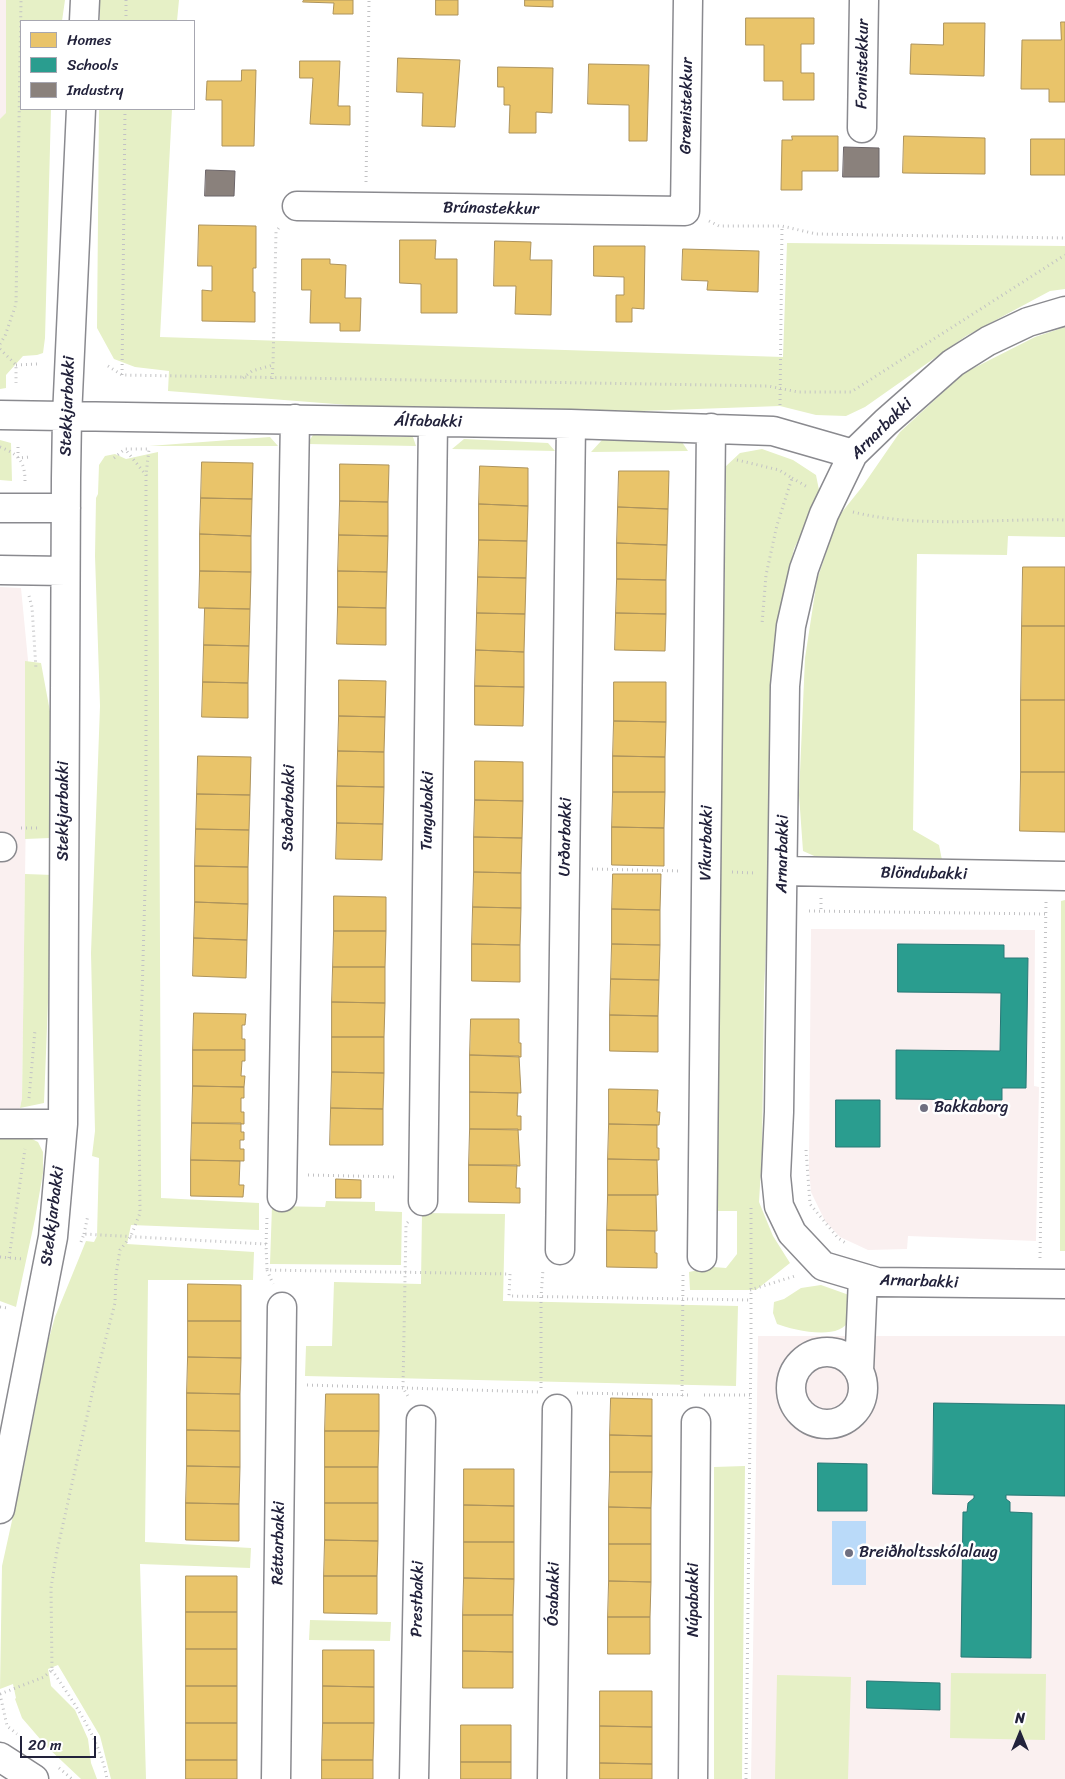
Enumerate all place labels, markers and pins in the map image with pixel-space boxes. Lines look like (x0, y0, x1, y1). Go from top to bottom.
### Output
place label: Bakkaborg (934, 1098, 1008, 1118)
marker: Bakkaborg (918, 1102, 930, 1114)
place label: Breiðholtsskólalaug (859, 1543, 998, 1563)
marker: Breiðholtsskólalaug (843, 1547, 855, 1559)

